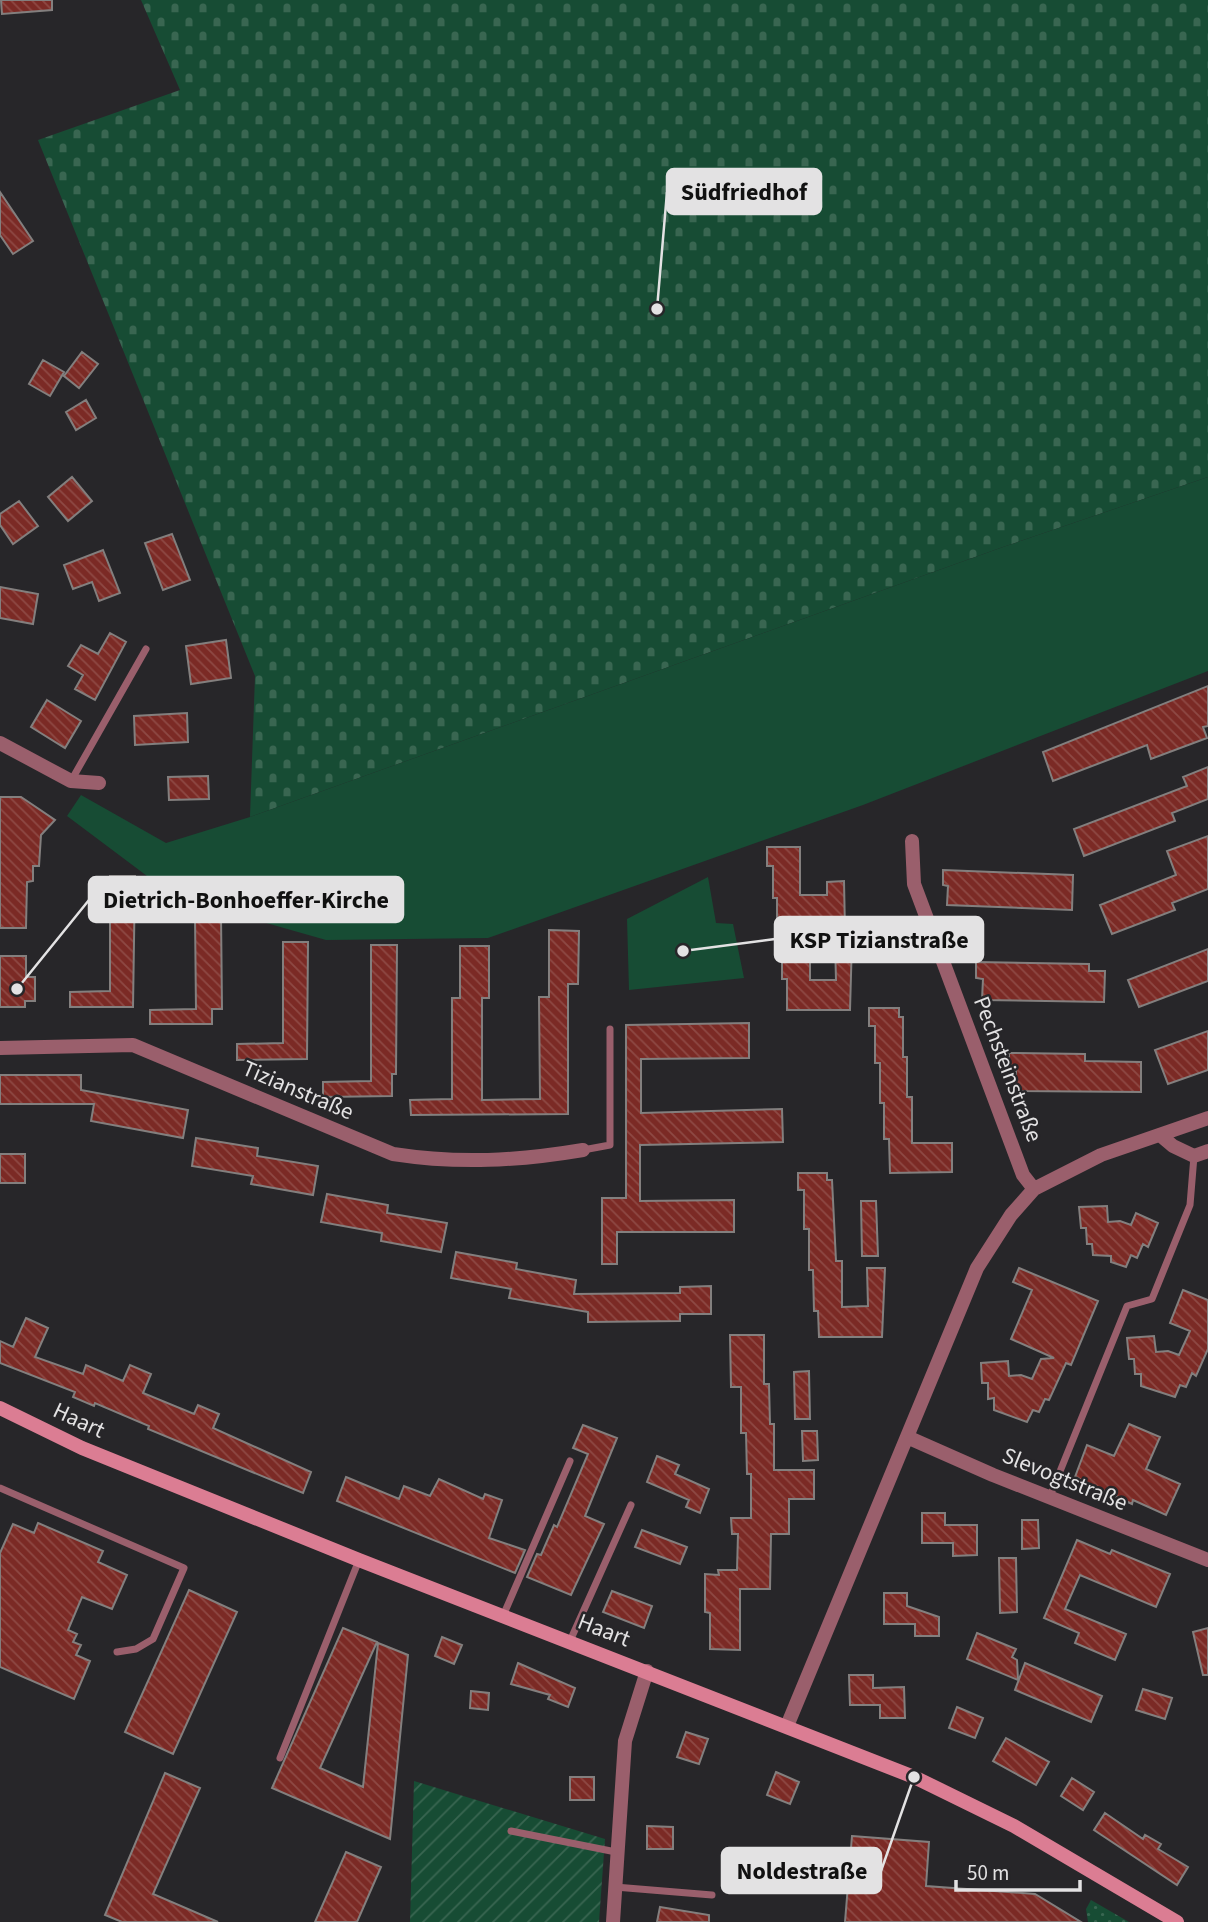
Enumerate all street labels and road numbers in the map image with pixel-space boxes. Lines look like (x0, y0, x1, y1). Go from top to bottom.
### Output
street label: Pechsteinstraße (965, 991, 1051, 1147)
street label: Tizianstraße (237, 1052, 359, 1128)
street label: Haart (48, 1394, 111, 1446)
street label: Slevogtstraße (997, 1439, 1133, 1519)
street label: Haart (573, 1605, 635, 1655)

